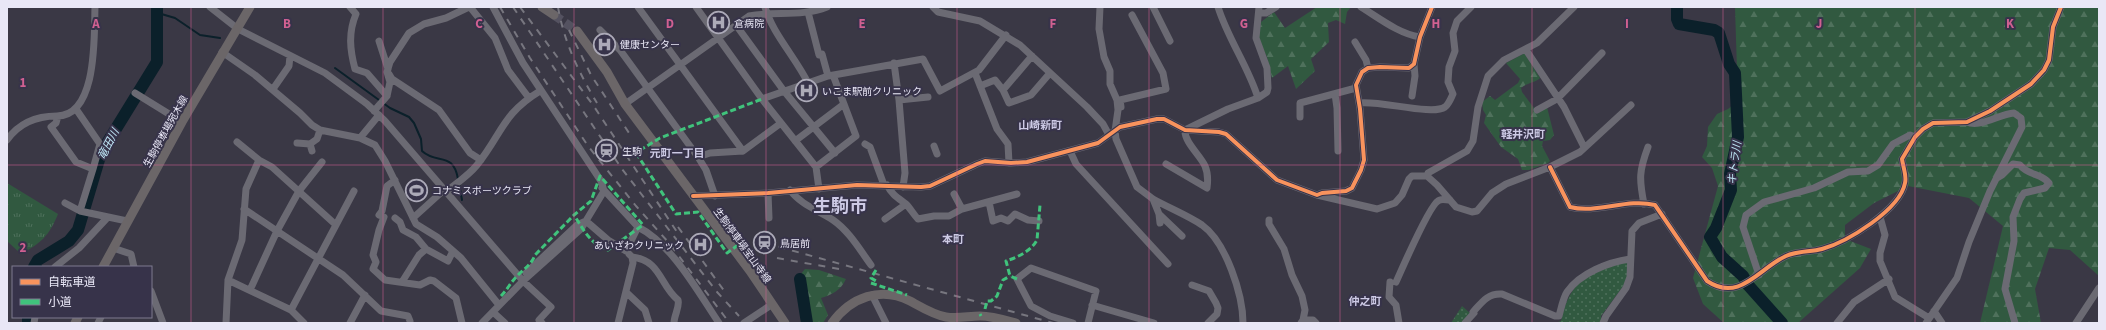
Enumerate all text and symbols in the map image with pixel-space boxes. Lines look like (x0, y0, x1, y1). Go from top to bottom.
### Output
hospital icon: 倉病院 (705, 10, 731, 36)
text: A (91, 15, 100, 33)
text: B (283, 15, 291, 33)
text: C (475, 15, 483, 33)
text: D (666, 15, 674, 33)
text: E (858, 15, 866, 33)
text: F (1050, 15, 1057, 33)
text: G (1240, 15, 1248, 33)
text: H (1432, 15, 1440, 33)
text: I (1625, 15, 1629, 33)
text: J (1816, 15, 1822, 33)
text: K (2006, 15, 2015, 33)
place label: 倉病院 (734, 17, 764, 31)
hospital icon: 健康センター (591, 31, 617, 57)
place label: 健康センター (620, 38, 680, 52)
text: 1 (20, 74, 27, 92)
hospital icon: いこま駅前クリニック (793, 78, 819, 104)
place label: いこま駅前クリニック (822, 85, 922, 99)
street label: 生駒停車場宛木線 (140, 93, 191, 170)
district label: 山崎新町 (1018, 118, 1062, 133)
water label: 竜田川 (94, 125, 123, 162)
district label: 軽井沢町 (1501, 127, 1545, 142)
station icon: 生駒 (594, 138, 620, 164)
water label: キトラ川 (1724, 139, 1745, 186)
place label: 生駒 (622, 145, 642, 159)
district label: 元町一丁目 (650, 146, 705, 161)
sports icon: コナミスポーツクラブ (404, 177, 430, 203)
place label: コナミスポーツクラブ (432, 184, 532, 198)
district label: 生駒市 (813, 194, 867, 219)
street label: 生駒停車場宝山寺線 (710, 205, 774, 286)
station icon: 鳥居前 (752, 230, 778, 256)
hospital icon: あいざわクリニック (687, 232, 713, 258)
district label: 本町 (942, 232, 964, 247)
place label: 鳥居前 (780, 237, 810, 251)
text: 2 (20, 239, 27, 257)
place label: あいざわクリニック (594, 239, 684, 253)
legend (12, 266, 152, 318)
text: 自転車道 (48, 274, 96, 291)
text: 小道 (48, 294, 72, 311)
district label: 仲之町 (1349, 294, 1382, 309)

